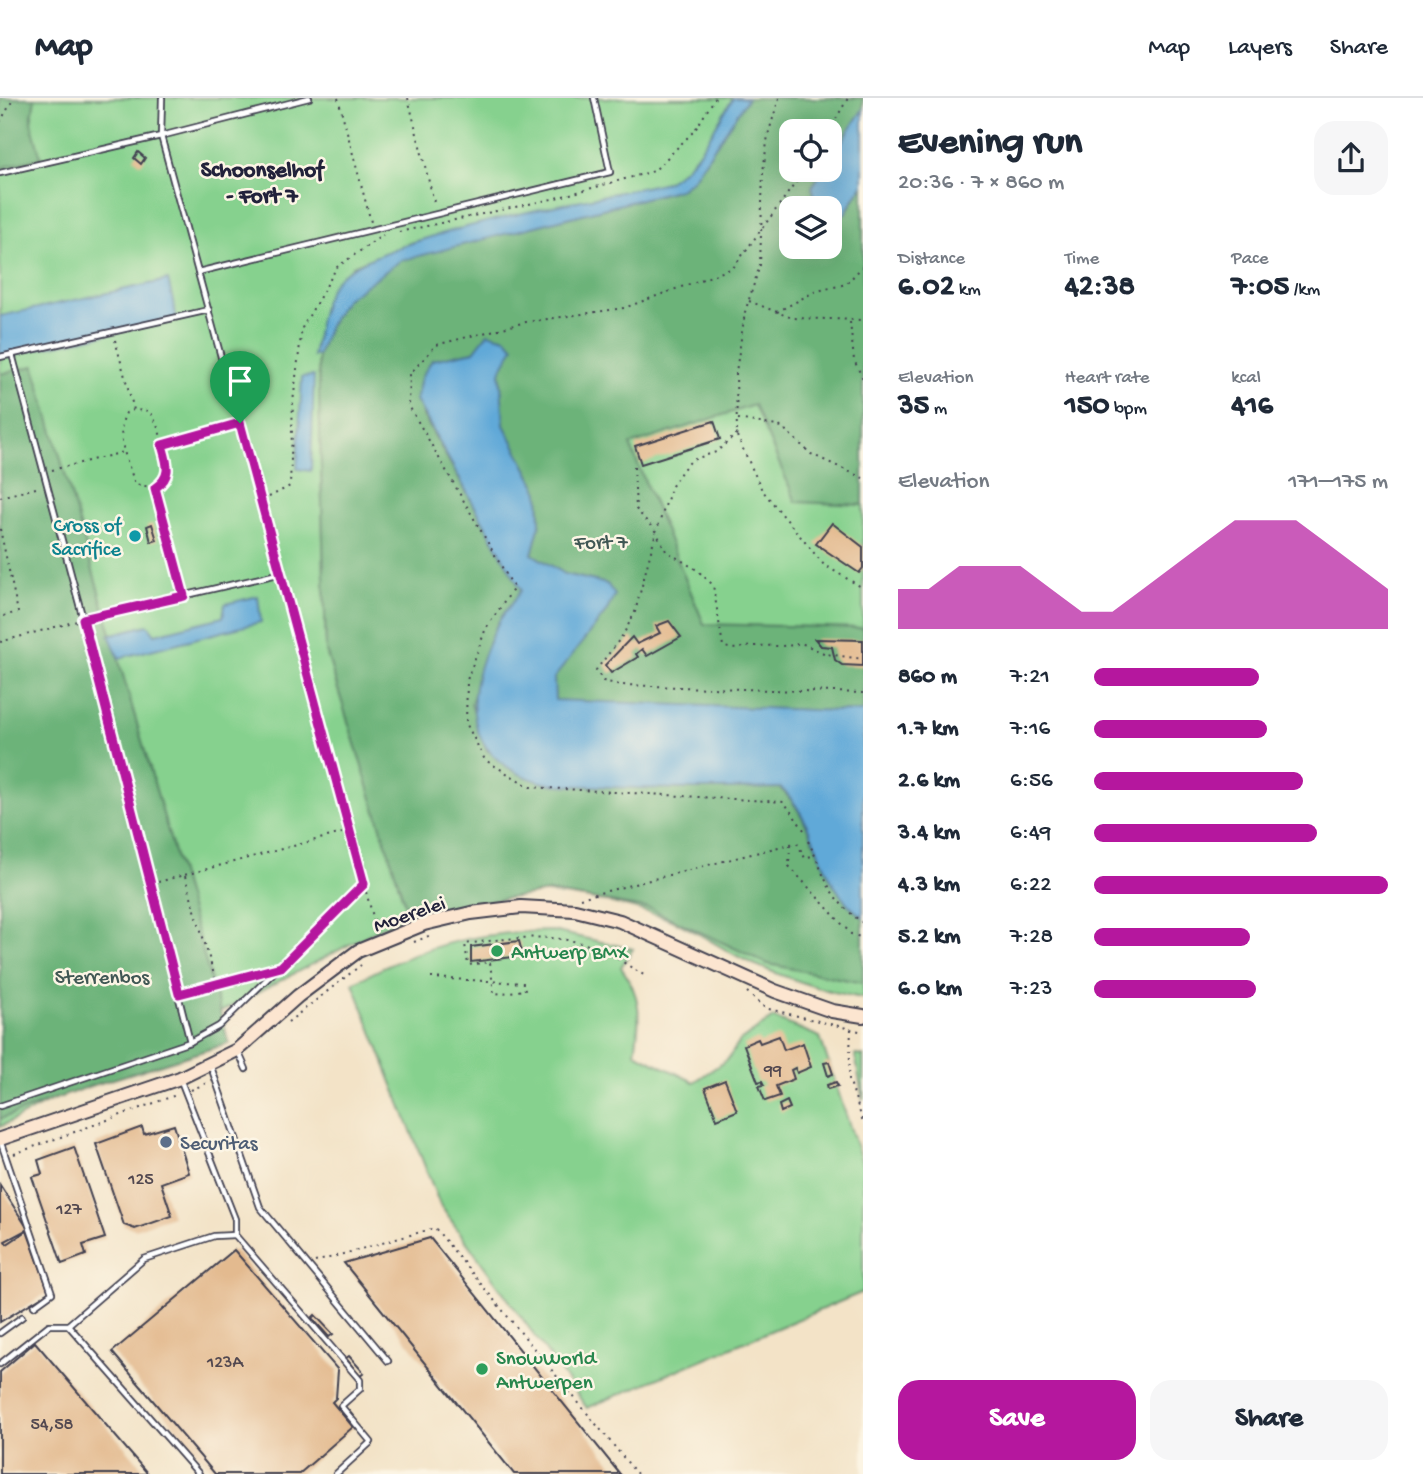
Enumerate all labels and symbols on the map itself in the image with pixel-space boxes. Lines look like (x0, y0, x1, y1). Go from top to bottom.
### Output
district label: Schoonselhof - Fort 7 (201, 158, 325, 211)
pin (210, 351, 270, 423)
place label: Cross of Sacrifice (52, 515, 123, 564)
marker: Cross of Sacrifice (127, 528, 143, 544)
park label: Fort 7 (573, 532, 629, 557)
street label: Moerelei (371, 892, 449, 940)
place label: Antwerp BMX (511, 942, 629, 967)
marker: Antwerp BMX (489, 943, 505, 959)
park label: Sterrenbos (55, 967, 151, 992)
house number: 99 (763, 1061, 782, 1082)
place label: Securitas (180, 1133, 259, 1158)
marker: Securitas (158, 1134, 174, 1150)
house number: 125 (127, 1170, 154, 1191)
house number: 127 (55, 1200, 82, 1221)
place label: SnowWorld Antwerpen (496, 1348, 598, 1397)
house number: 123A (206, 1353, 244, 1374)
marker: SnowWorld Antwerpen (474, 1361, 490, 1377)
house number: 54,58 (31, 1415, 74, 1436)

